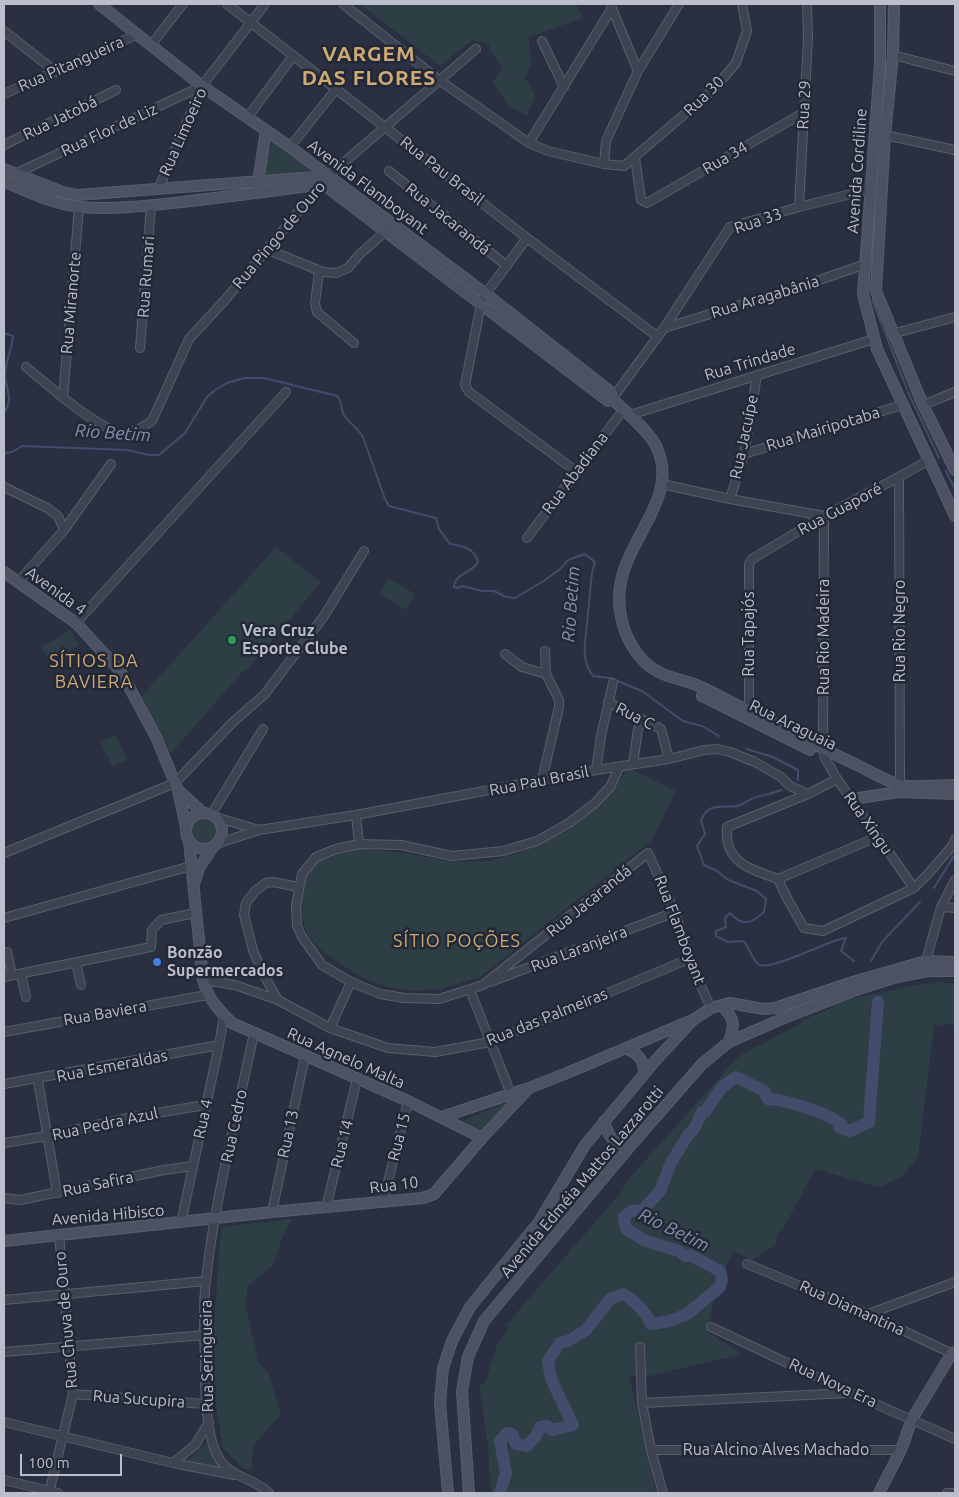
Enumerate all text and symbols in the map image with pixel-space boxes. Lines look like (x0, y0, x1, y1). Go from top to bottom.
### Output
street label: Rua Pitangueira (15, 32, 127, 96)
district label: VARGEM DAS FLORES (300, 41, 438, 91)
street label: Rua 30 (680, 72, 728, 120)
street label: Rua 29 (793, 80, 815, 130)
street label: Rua Limoeiro (155, 85, 211, 179)
street label: Rua Jatobá (20, 92, 100, 144)
street label: Rua Flor de Liz (58, 99, 160, 161)
street label: Avenida Cordiline (843, 108, 871, 234)
street label: Rua Pau Brasil (396, 132, 488, 210)
street label: Avenida Flamboyant (304, 135, 432, 239)
street label: Rua 34 (699, 137, 751, 179)
street label: Rua Pingo de Ouro (228, 177, 330, 293)
street label: Rua Jacarandá (402, 179, 494, 259)
street label: Rua 33 (732, 204, 784, 238)
street label: Rua Rumari (134, 235, 158, 319)
street label: Rua Miranorte (57, 251, 85, 355)
street label: Rua Aragabânia (709, 271, 821, 323)
street label: Rua Trindade (702, 339, 798, 385)
street label: Rua Jacuípe (726, 393, 762, 481)
street label: Rua Mairipotaba (764, 403, 882, 455)
water label: Rio Betim (74, 420, 152, 446)
street label: Rua Abadiana (538, 428, 612, 518)
street label: Rua Guaporé (795, 479, 885, 539)
street label: Avenida 4 (22, 563, 90, 619)
water label: Rio Betim (558, 565, 584, 643)
street label: Rua Rio Madeira (814, 579, 834, 695)
street label: Rua Rio Negro (890, 580, 910, 682)
street label: Rua Tapajós (739, 591, 759, 677)
place label: Vera Cruz Esporte Clube (242, 621, 348, 659)
marker: Vera Cruz Esporte Clube (226, 634, 238, 646)
district label: SÍTIOS DA BAVIERA (48, 650, 140, 692)
street label: Rua Araguaia (746, 696, 840, 754)
street label: Rua C (612, 698, 658, 734)
street label: Rua Pau Brasil (488, 762, 590, 800)
street label: Rua Xingu (839, 788, 897, 858)
street label: Rua Jacarandá (543, 861, 635, 941)
street label: Rua Flamboyant (650, 873, 710, 987)
street label: Rua Laranjeira (528, 922, 630, 976)
district label: SÍTIO POÇÕES (392, 930, 522, 952)
place label: Bonzão Supermercados (167, 943, 283, 981)
marker: Bonzão Supermercados (151, 956, 163, 968)
street label: Rua das Palmeiras (484, 984, 610, 1050)
street label: Rua Baviera (62, 996, 148, 1030)
street label: Rua Agnelo Malta (284, 1023, 408, 1093)
street label: Rua Esmeraldas (55, 1046, 169, 1086)
street label: Avenida Edméia Mattos Lazzarotti (496, 1083, 668, 1281)
street label: Rua Cedro (217, 1088, 251, 1164)
street label: Rua 4 (189, 1097, 217, 1141)
street label: Rua Pedra Azul (50, 1103, 160, 1145)
street label: Rua 13 (274, 1108, 302, 1160)
street label: Rua 15 (384, 1111, 414, 1163)
street label: Rua 14 (327, 1118, 357, 1170)
street label: Rua Safira (61, 1167, 135, 1201)
street label: Rua 10 (368, 1172, 420, 1198)
street label: Avenida Hibisco (51, 1201, 165, 1229)
water label: Rio Betim (635, 1204, 713, 1256)
street label: Rua Chuva de Ouro (50, 1251, 82, 1389)
street label: Rua Diamantina (796, 1276, 908, 1340)
street label: Rua Seringueira (196, 1300, 218, 1412)
street label: Rua Nova Era (786, 1354, 880, 1412)
street label: Rua Sucupira (92, 1386, 186, 1412)
street label: Rua Alcino Alves Machado (683, 1440, 869, 1460)
scale bar (22, 1444, 125, 1476)
text: 100 m (28, 1454, 70, 1471)

